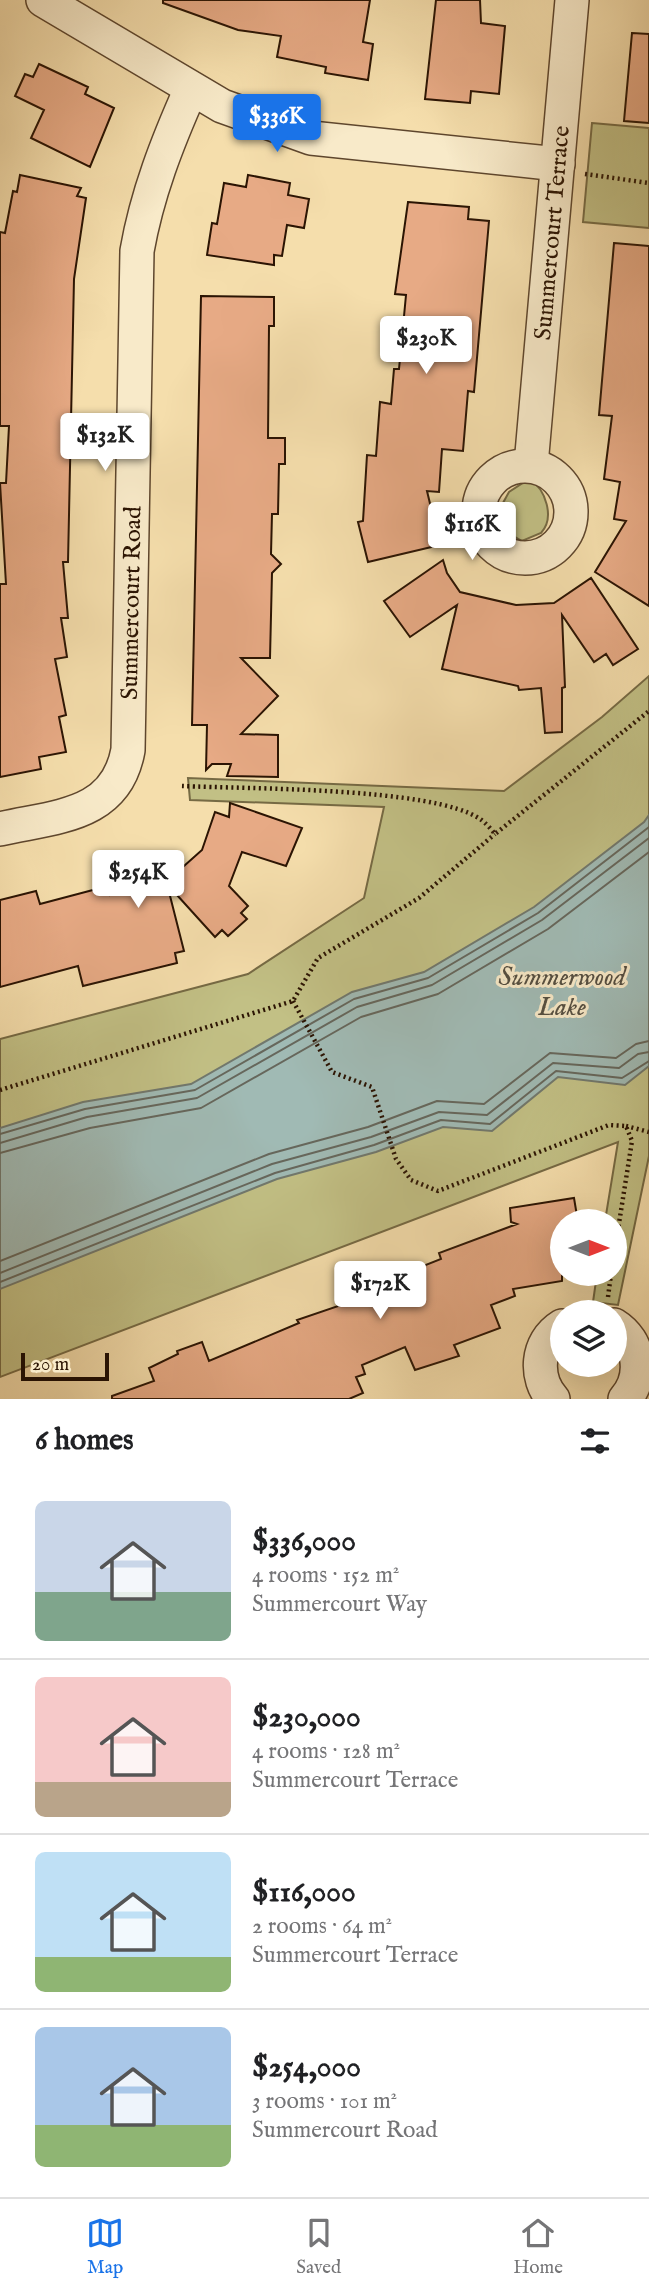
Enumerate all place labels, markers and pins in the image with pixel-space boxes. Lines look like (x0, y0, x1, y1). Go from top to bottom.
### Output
pin: $336K (228, 94, 326, 154)
pin: $230K (377, 316, 475, 376)
pin: $132K (56, 414, 154, 473)
pin: $116K (423, 503, 521, 562)
pin: $254K (89, 850, 187, 910)
pin: $172K (331, 1262, 429, 1321)

